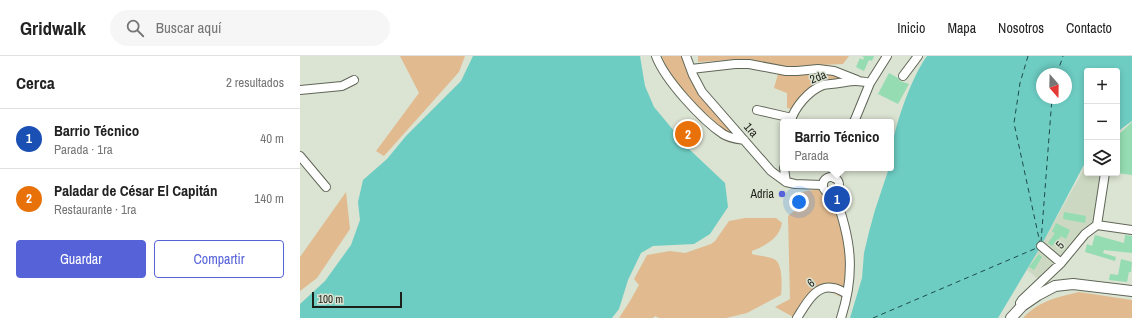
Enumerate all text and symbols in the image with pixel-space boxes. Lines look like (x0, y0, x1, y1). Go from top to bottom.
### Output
search box (110, 10, 390, 46)
text: Gridwalk (20, 15, 86, 41)
icon: search (124, 17, 146, 39)
text: Buscar aquí (156, 17, 221, 38)
text: Inicio (897, 19, 925, 37)
text: Mapa (947, 19, 976, 37)
text: Nosotros (998, 19, 1044, 37)
text: Contacto (1066, 19, 1112, 37)
street label: 2da (807, 66, 829, 87)
north arrow (1036, 68, 1072, 104)
map controls (1084, 68, 1120, 176)
button: + (1084, 68, 1120, 104)
text: Cerca (16, 71, 55, 94)
text: 2 resultados (226, 74, 284, 91)
button: − (1084, 104, 1120, 140)
pin: 2 (675, 119, 701, 149)
street label: 1ra (740, 119, 762, 141)
popup (780, 119, 894, 171)
text: Barrio Técnico (54, 120, 139, 141)
text: Barrio Técnico (794, 126, 880, 147)
text: 1 (26, 130, 32, 147)
text: 40 m (260, 130, 284, 147)
button: layers (1084, 140, 1120, 176)
text: Parada · 1ra (54, 141, 113, 158)
text: Parada (794, 147, 829, 164)
text: Paladar de César El Capitán (54, 180, 217, 201)
pin: 1 (824, 184, 850, 214)
place label: Adria (749, 186, 775, 202)
marker: Adria (777, 189, 787, 199)
text: 2 (26, 190, 32, 207)
text: 140 m (254, 190, 284, 207)
your location (789, 192, 809, 212)
text: Restaurante · 1ra (54, 201, 136, 218)
street label: 5 (1052, 237, 1068, 252)
button: Guardar (16, 240, 146, 278)
button: Compartir (154, 240, 284, 278)
street label: 6 (804, 275, 818, 291)
scale bar (312, 290, 402, 309)
text: 100 m (318, 292, 343, 306)

